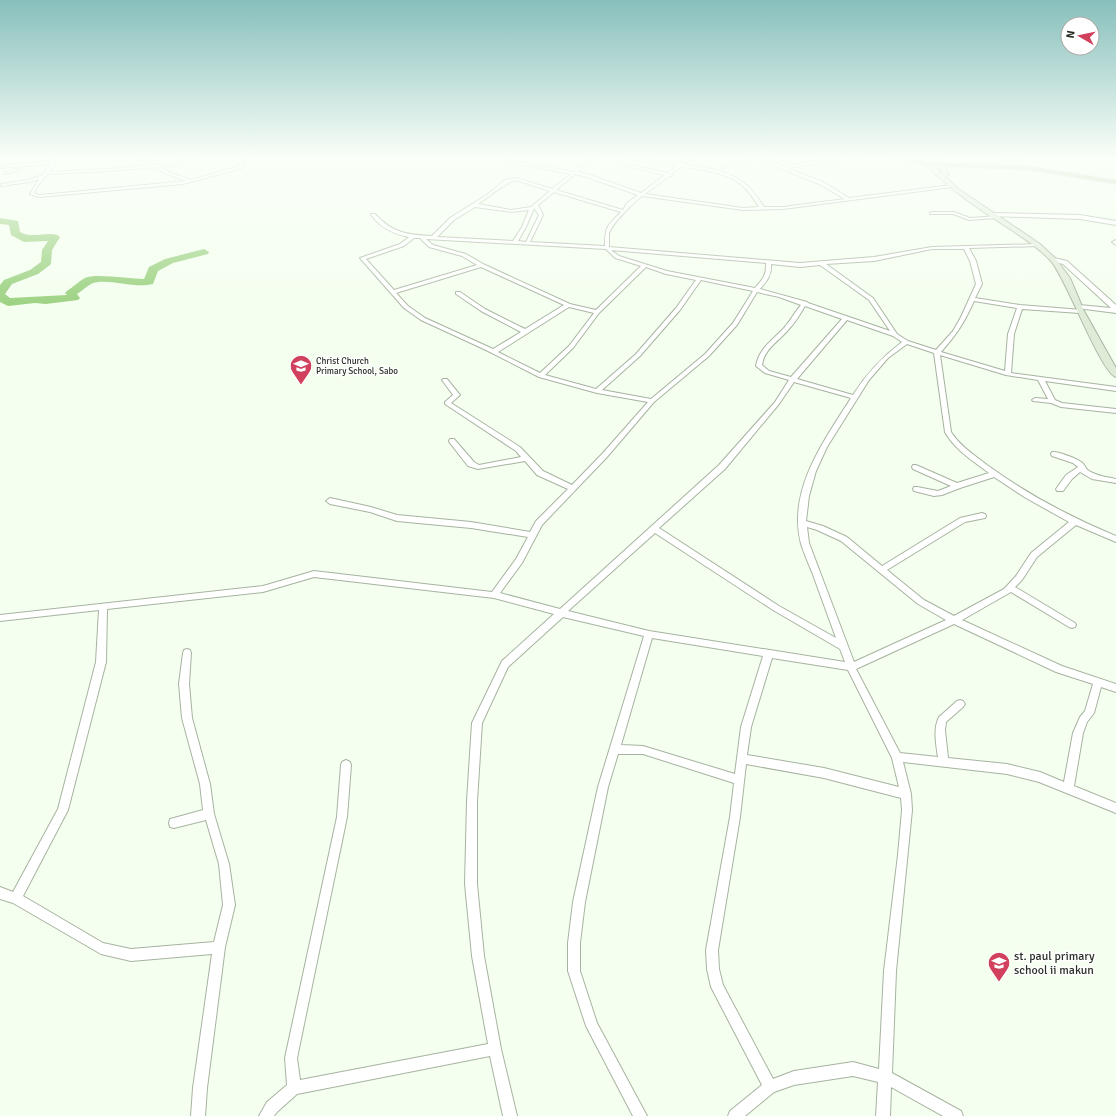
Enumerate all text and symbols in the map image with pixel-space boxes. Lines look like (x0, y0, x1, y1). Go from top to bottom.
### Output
north arrow (1060, 16, 1100, 56)
text: N (1064, 30, 1078, 39)
school or university icon: Christ Church Primary School, Sabo (288, 353, 314, 386)
place label: Christ Church Primary School, Sabo (316, 356, 398, 377)
place label: st. paul primary school ii makun (1014, 949, 1095, 978)
school or university icon: st. paul primary school ii makun (986, 950, 1012, 983)

